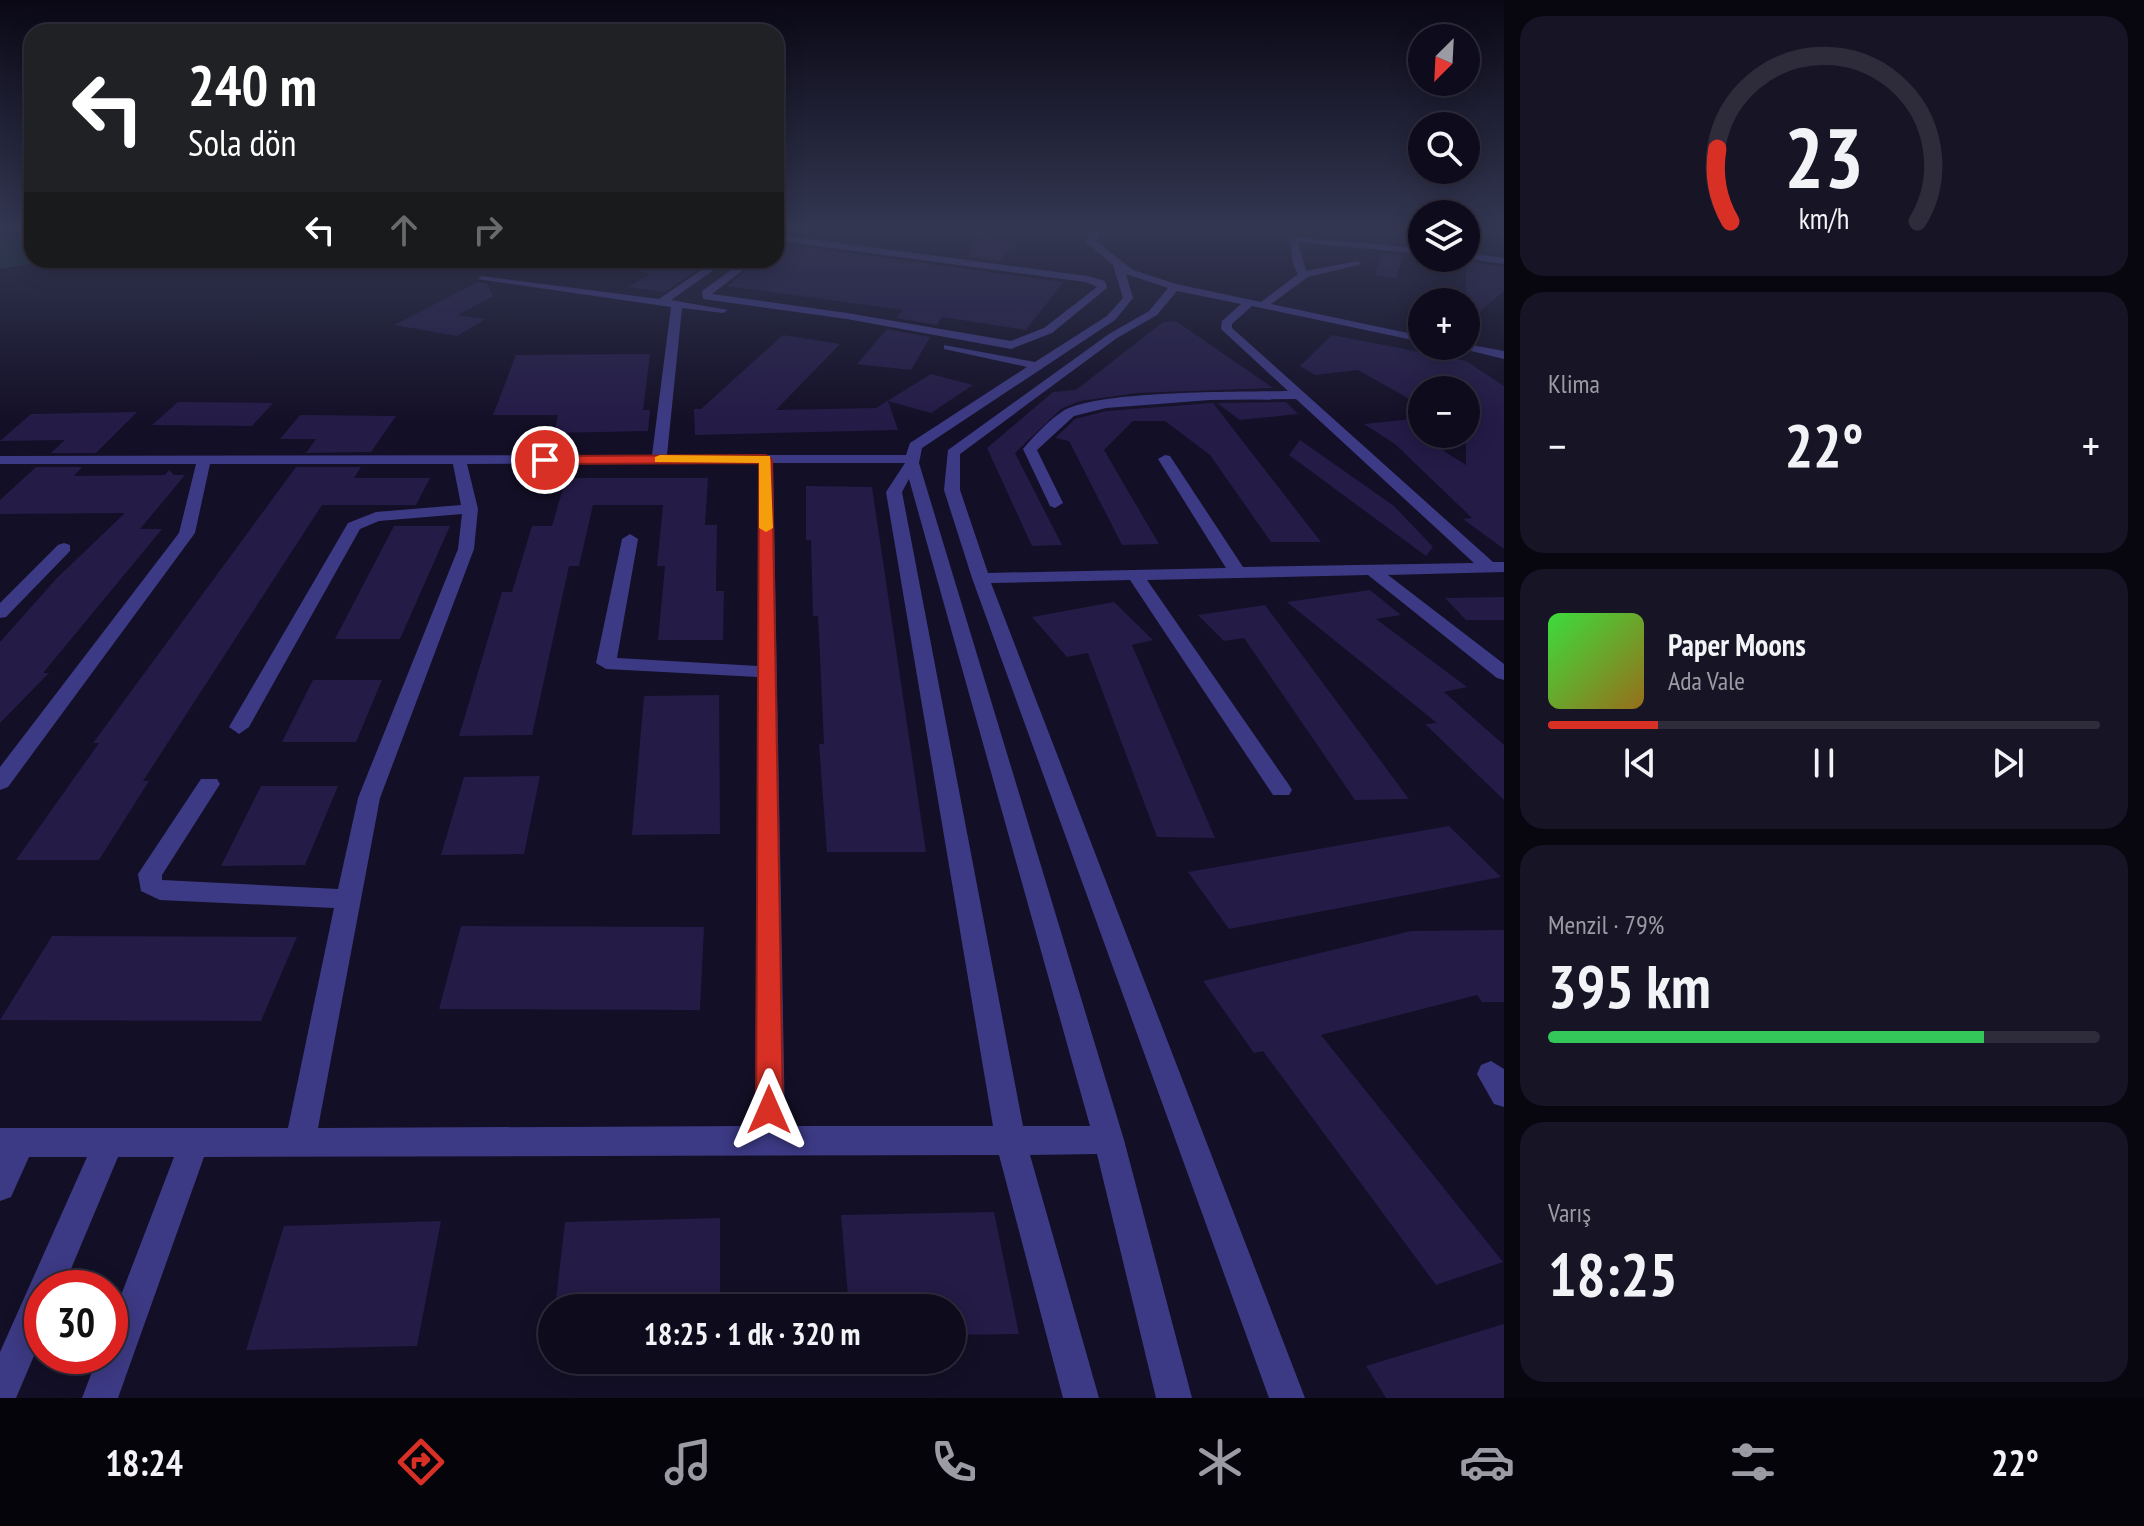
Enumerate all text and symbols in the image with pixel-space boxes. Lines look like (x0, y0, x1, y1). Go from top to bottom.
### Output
north arrow (1408, 24, 1480, 96)
map controls (1408, 24, 1480, 448)
text: 240 m (188, 49, 317, 121)
icon: left (56, 56, 160, 160)
text: 23 (1784, 103, 1864, 211)
button: search (1408, 112, 1480, 184)
text: Sola dön (188, 119, 296, 166)
button: layers (1408, 200, 1480, 272)
text: km/h (1799, 200, 1849, 237)
icon: left (298, 208, 342, 252)
icon: ahead (382, 208, 426, 252)
icon: right (466, 208, 510, 252)
button: + (1408, 288, 1480, 360)
text: Klima (1548, 367, 1600, 400)
button: − (1408, 376, 1480, 448)
text: 22° (1784, 406, 1864, 484)
text: − (1548, 417, 1566, 474)
text: + (2082, 417, 2100, 474)
pin (511, 426, 579, 494)
icon: arrive (523, 438, 567, 482)
text: Paper Moons (1668, 625, 1806, 664)
text: Ada Vale (1668, 664, 1745, 697)
icon: previous (1618, 741, 1662, 785)
icon: pause (1802, 741, 1846, 785)
icon: next (1986, 741, 2030, 785)
text: Menzil · 79% (1548, 908, 1664, 941)
text: 395 km (1548, 947, 1711, 1025)
position arrow (727, 1068, 811, 1152)
text: Varış (1548, 1196, 1591, 1229)
text: 18:25 (1548, 1235, 1678, 1313)
speed limit sign: 30 (24, 1270, 128, 1374)
text: 18:25 · 1 dk · 320 m (644, 1314, 860, 1353)
icon: directions (393, 1434, 449, 1490)
icon: music (660, 1434, 716, 1490)
icon: phone (926, 1434, 982, 1490)
icon: climate (1192, 1434, 1248, 1490)
icon: car (1459, 1434, 1515, 1490)
icon: filters (1725, 1434, 1781, 1490)
text: 18:24 (105, 1439, 183, 1486)
text: 22° (1991, 1439, 2039, 1486)

